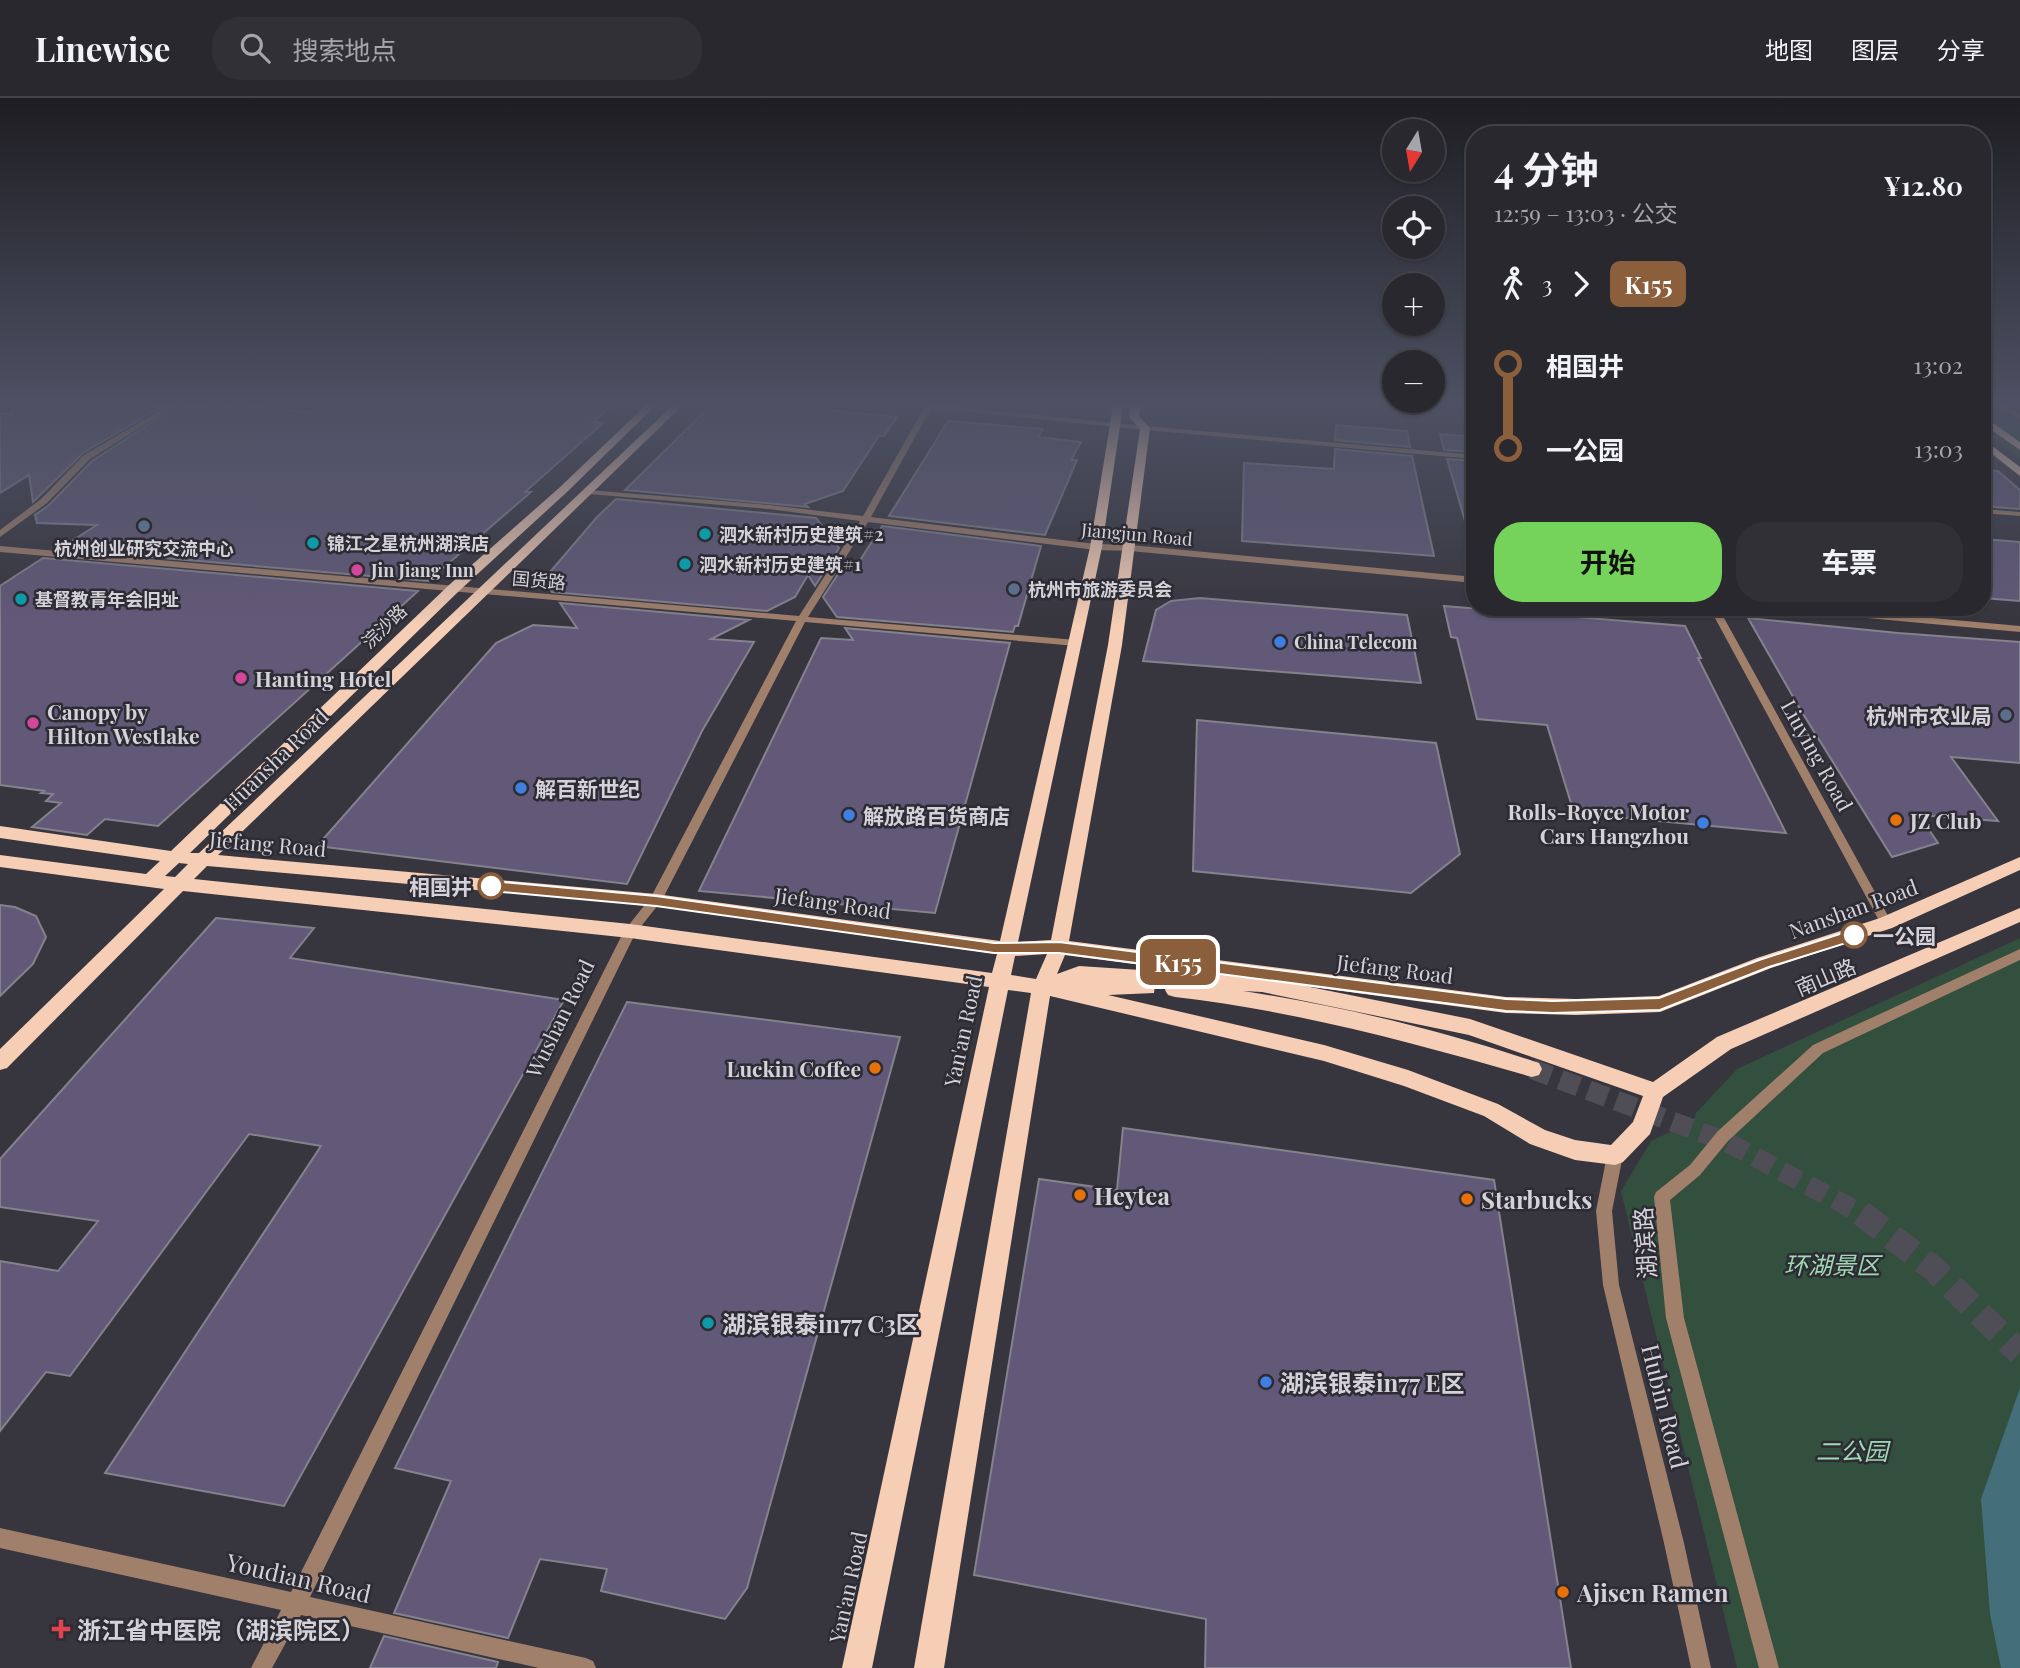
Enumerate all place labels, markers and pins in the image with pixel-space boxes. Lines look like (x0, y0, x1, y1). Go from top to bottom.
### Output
marker: 杭州创业研究交流中心 (136, 518, 152, 534)
place label: 泗水新村历史建筑#2 (719, 522, 884, 546)
marker: 泗水新村历史建筑#2 (697, 526, 713, 542)
place label: 锦江之星杭州湖滨店 (327, 531, 489, 555)
marker: 锦江之星杭州湖滨店 (305, 535, 321, 551)
place label: 杭州创业研究交流中心 (54, 536, 234, 560)
place label: 泗水新村历史建筑#1 (699, 552, 861, 576)
marker: 泗水新村历史建筑#1 (677, 556, 693, 572)
place label: Jin Jiang Inn (370, 558, 474, 582)
marker: Jin Jiang Inn (349, 562, 365, 578)
place label: 杭州市旅游委员会 (1028, 577, 1172, 601)
marker: 杭州市旅游委员会 (1006, 581, 1022, 597)
place label: 基督教青年会旧址 (35, 587, 179, 611)
marker: 基督教青年会旧址 (13, 591, 29, 607)
place label: China Telecom (1294, 630, 1418, 654)
marker: China Telecom (1272, 634, 1288, 650)
place label: Hanting Hotel (255, 664, 392, 692)
marker: Hanting Hotel (233, 670, 249, 686)
place label: Canopy by Hilton Westlake (47, 697, 199, 749)
place label: 杭州市农业局 (1866, 701, 1992, 729)
marker: 杭州市农业局 (1998, 707, 2014, 723)
marker: Canopy by Hilton Westlake (25, 715, 41, 731)
place label: 解百新世纪 (535, 774, 640, 802)
marker: 解百新世纪 (513, 780, 529, 796)
place label: Rolls-Royce Motor Cars Hangzhou (1507, 797, 1689, 849)
place label: 解放路百货商店 (863, 801, 1010, 829)
place label: JZ Club (1909, 806, 1982, 834)
marker: 解放路百货商店 (841, 807, 857, 823)
marker: JZ Club (1888, 812, 1904, 828)
marker: Rolls-Royce Motor Cars Hangzhou (1695, 815, 1711, 831)
place label: 相国井 (409, 872, 472, 900)
marker: 相国井 (478, 873, 504, 899)
place label: 一公园 (1873, 921, 1936, 949)
marker: 一公园 (1841, 922, 1867, 948)
place label: Luckin Coffee (727, 1054, 861, 1082)
marker: Luckin Coffee (867, 1060, 883, 1076)
place label: Heytea (1094, 1179, 1170, 1211)
place label: Starbucks (1481, 1183, 1592, 1215)
marker: Heytea (1072, 1187, 1088, 1203)
marker: Starbucks (1459, 1191, 1475, 1207)
place label: 湖滨银泰in77 C3区 (722, 1307, 920, 1339)
marker: 湖滨银泰in77 C3区 (700, 1315, 716, 1331)
place label: 湖滨银泰in77 E区 (1280, 1366, 1464, 1398)
marker: 湖滨银泰in77 E区 (1258, 1374, 1274, 1390)
place label: Ajisen Ramen (1576, 1576, 1729, 1608)
marker: Ajisen Ramen (1555, 1584, 1571, 1600)
place label: 浙江省中医院（湖滨院区） (77, 1613, 365, 1645)
marker: 浙江省中医院（湖滨院区） (51, 1619, 71, 1639)

